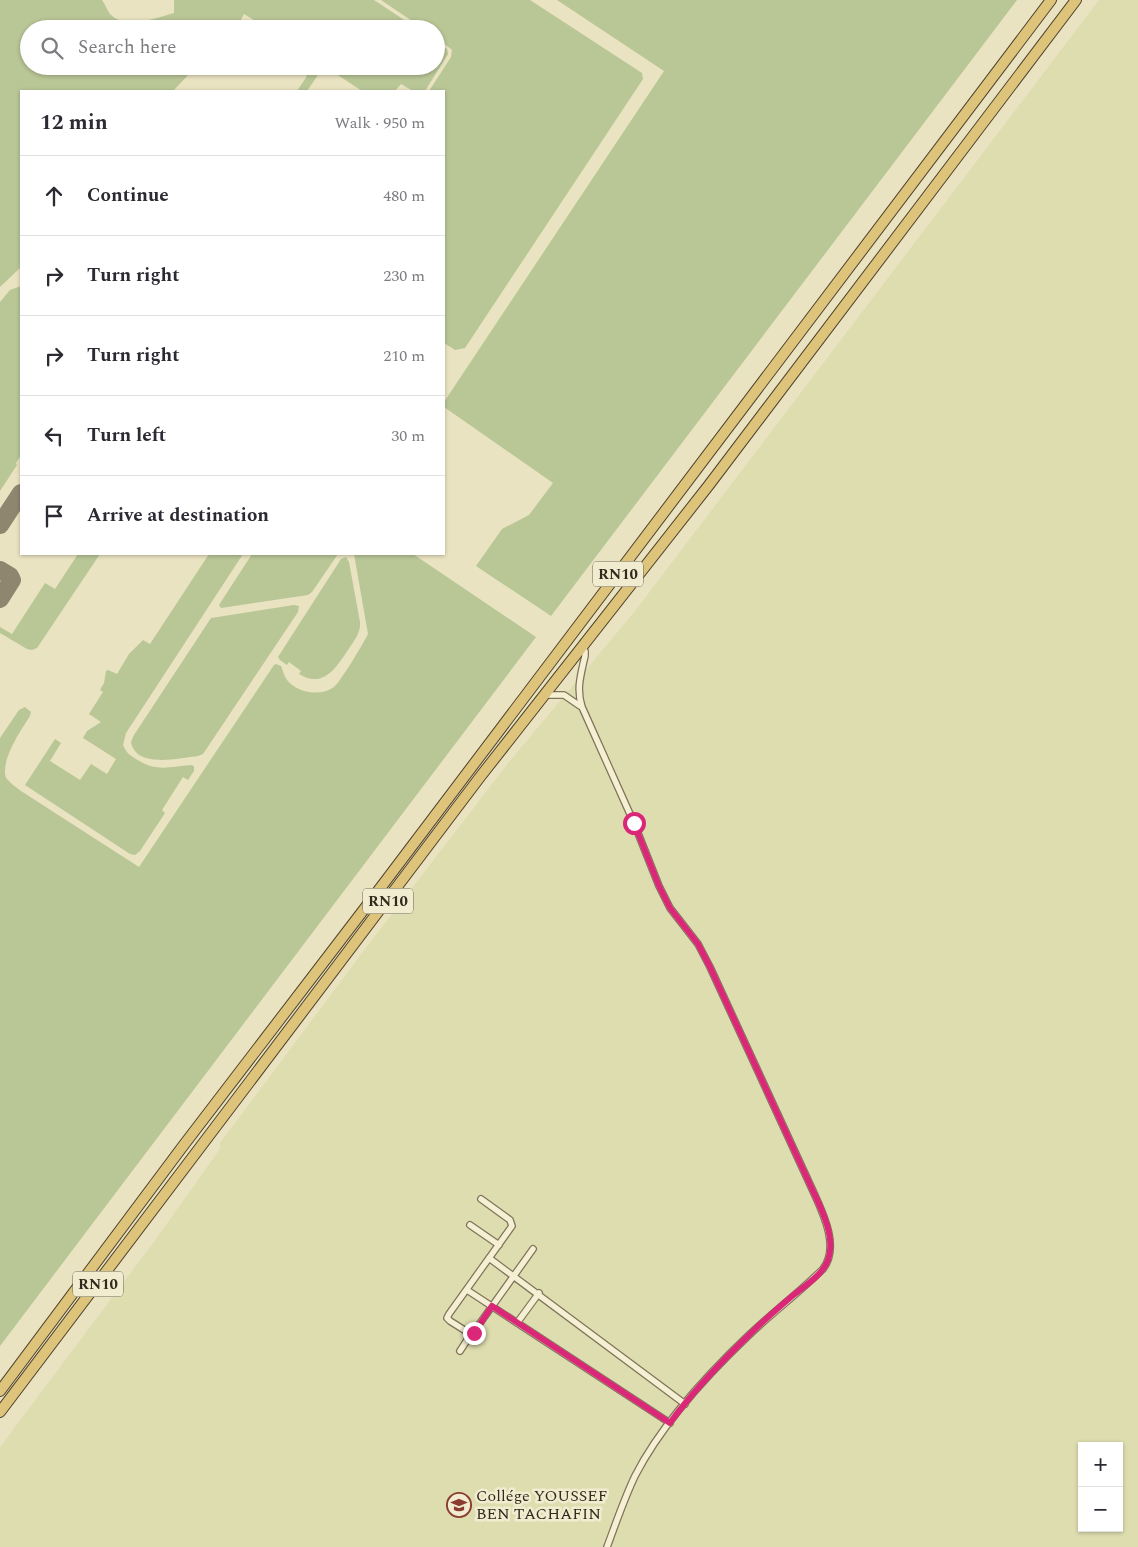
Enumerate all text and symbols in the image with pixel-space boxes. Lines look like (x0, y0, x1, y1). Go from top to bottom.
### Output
search box (20, 20, 445, 75)
text: Search here (78, 33, 177, 62)
icon: search (38, 34, 66, 62)
text: 12 min (40, 107, 108, 139)
text: Walk · 950 m (334, 111, 425, 135)
text: Continue (87, 181, 169, 210)
icon: ahead (40, 182, 68, 210)
text: 480 m (383, 184, 425, 208)
text: Turn right (87, 261, 180, 290)
icon: right (40, 262, 68, 290)
text: 230 m (383, 264, 425, 288)
text: Turn right (87, 341, 180, 370)
icon: right (40, 342, 68, 370)
text: 210 m (383, 344, 425, 368)
text: Turn left (87, 421, 166, 450)
icon: left (40, 422, 68, 450)
text: 30 m (391, 424, 425, 448)
text: Arrive at destination (87, 501, 269, 530)
icon: arrive (40, 502, 68, 530)
road number: RN10 (593, 562, 643, 586)
route start (623, 812, 646, 835)
road number: RN10 (363, 888, 413, 914)
road number: RN10 (73, 1272, 123, 1296)
route end (463, 1322, 486, 1345)
map controls (1078, 1442, 1123, 1532)
button: + (1078, 1442, 1123, 1487)
place label: Collége YOUSSEF BEN TACHAFIN (476, 1484, 608, 1526)
button: − (1078, 1487, 1123, 1532)
school or university icon: Collége YOUSSEF BEN TACHAFIN (446, 1492, 472, 1518)

